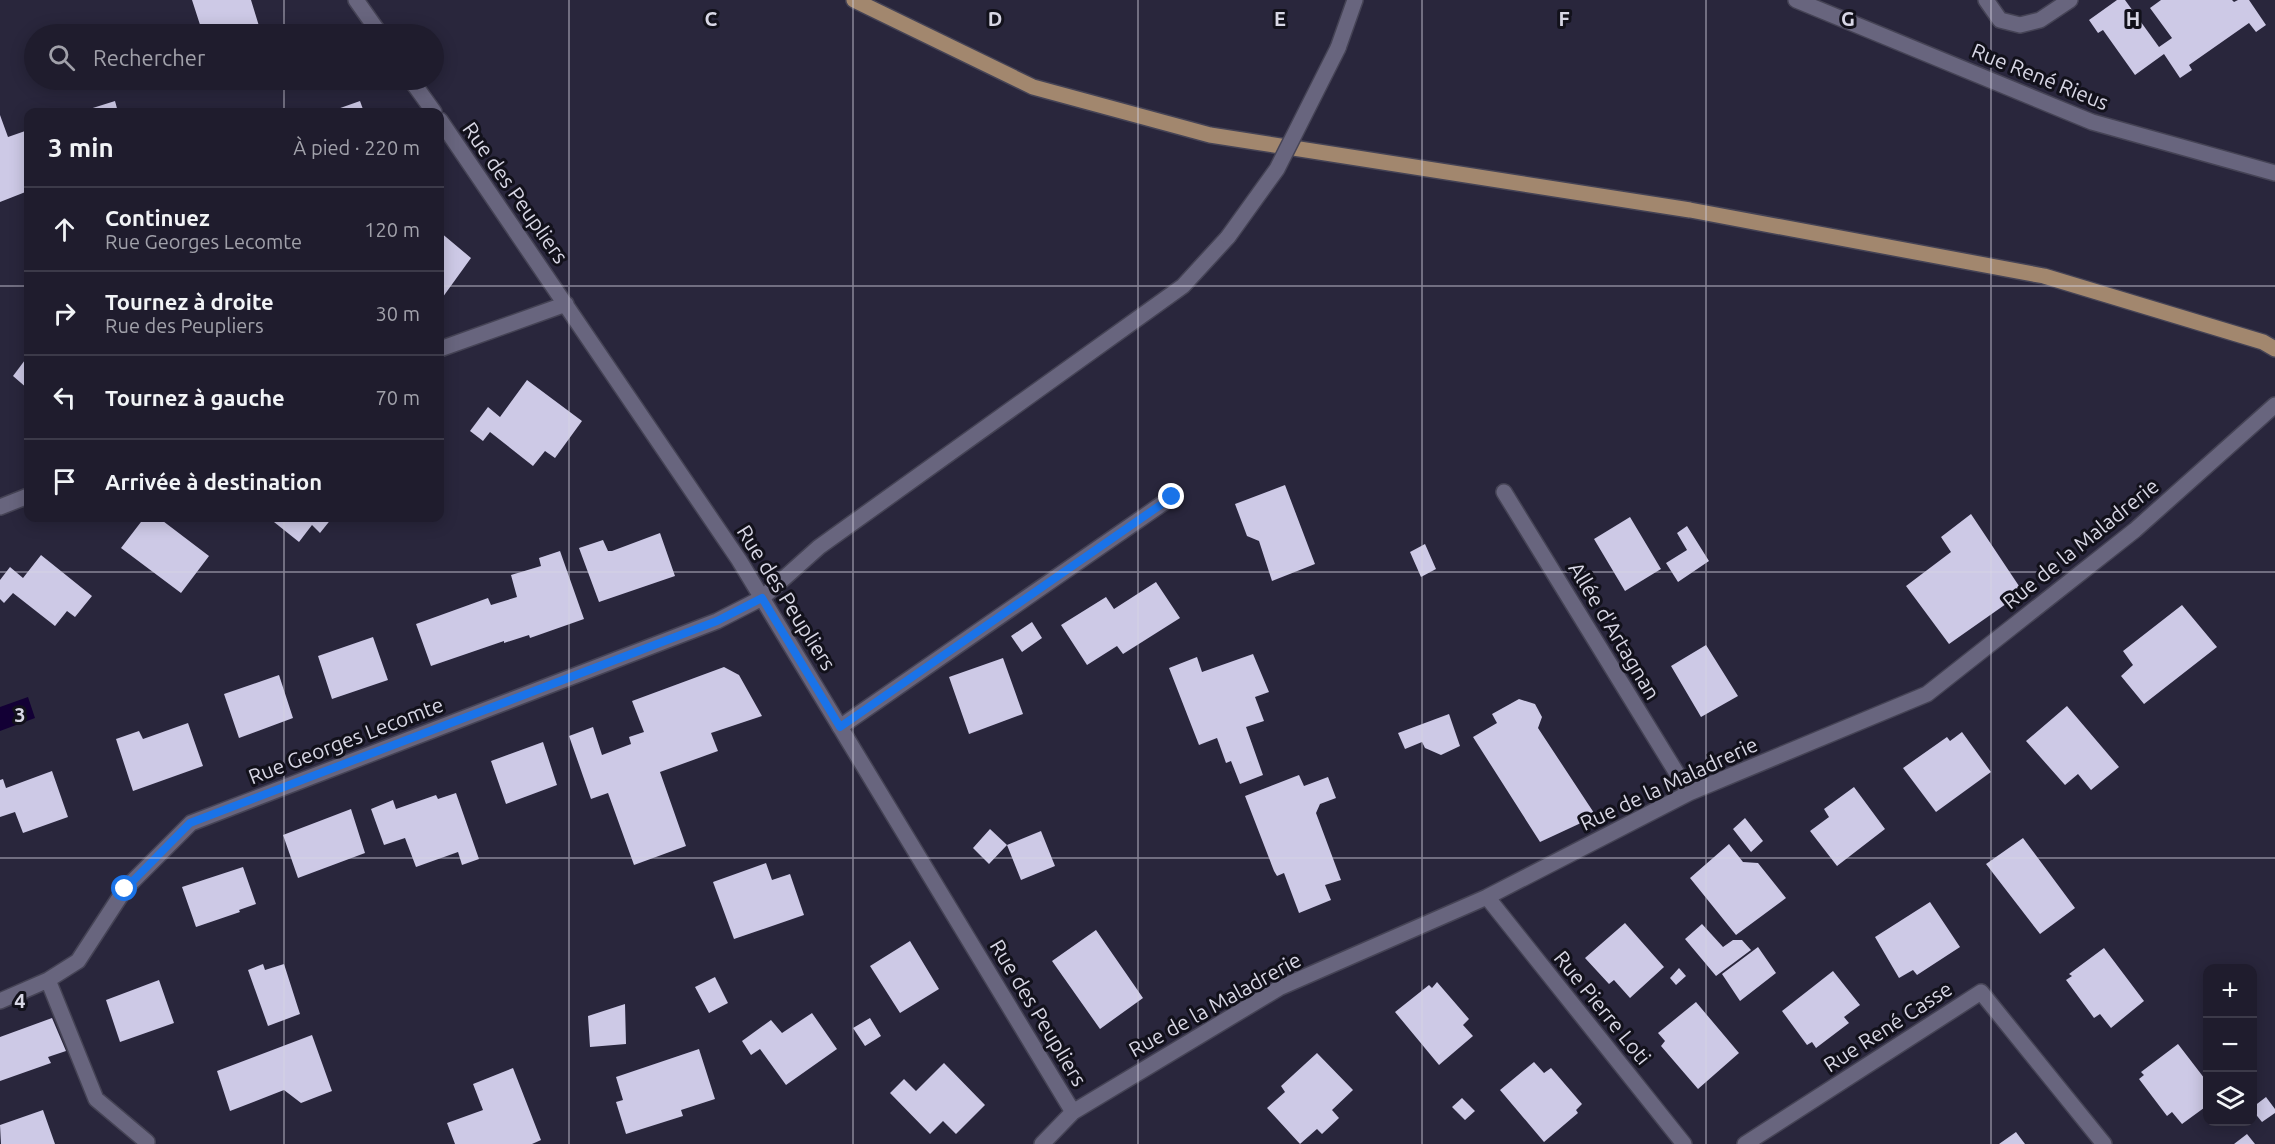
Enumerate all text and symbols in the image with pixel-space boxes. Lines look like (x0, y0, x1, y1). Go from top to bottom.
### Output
text: C (705, 7, 718, 30)
text: D (988, 7, 1002, 30)
text: E (1274, 7, 1286, 30)
text: F (1558, 7, 1570, 30)
text: G (1841, 7, 1855, 30)
text: H (2126, 7, 2140, 30)
search box (24, 24, 444, 90)
street label: Rue René Rieus (1968, 38, 2112, 114)
icon: search (45, 41, 78, 74)
text: Rechercher (93, 45, 205, 70)
street label: Rue des Peupliers (458, 117, 573, 268)
text: 3 min (48, 133, 114, 162)
text: À pied · 220 m (293, 136, 420, 159)
text: Continuez (105, 205, 210, 230)
icon: ahead (48, 213, 81, 246)
text: 120 m (364, 218, 420, 241)
text: Rue Georges Lecomte (105, 230, 302, 253)
text: Tournez à droite (105, 289, 274, 314)
icon: right (48, 297, 81, 330)
text: 30 m (376, 302, 420, 325)
text: Rue des Peupliers (105, 314, 264, 337)
icon: left (48, 381, 81, 414)
text: Tournez à gauche (105, 385, 285, 410)
text: 70 m (376, 386, 420, 409)
icon: arrive (48, 465, 81, 498)
text: Arrivée à destination (105, 469, 322, 494)
street label: Rue de la Maladrerie (1998, 473, 2163, 613)
route end (1158, 483, 1184, 509)
street label: Rue des Peupliers (733, 520, 841, 674)
street label: Allée d'Artagnan (1564, 557, 1665, 704)
street label: Rue Georges Lecomte (245, 692, 447, 788)
text: 3 (14, 703, 26, 726)
street label: Rue de la Maladrerie (1576, 731, 1761, 835)
route start (111, 875, 137, 901)
street label: Rue des Peupliers (986, 935, 1092, 1090)
street label: Rue Pierre Loti (1550, 946, 1656, 1069)
street label: Rue de la Maladrerie (1124, 947, 1305, 1061)
map controls (2203, 964, 2257, 1126)
button: + (2203, 964, 2257, 1018)
street label: Rue René Casse (1819, 976, 1956, 1077)
text: 4 (14, 989, 26, 1012)
button: − (2203, 1018, 2257, 1072)
button: layers (2203, 1072, 2257, 1126)

